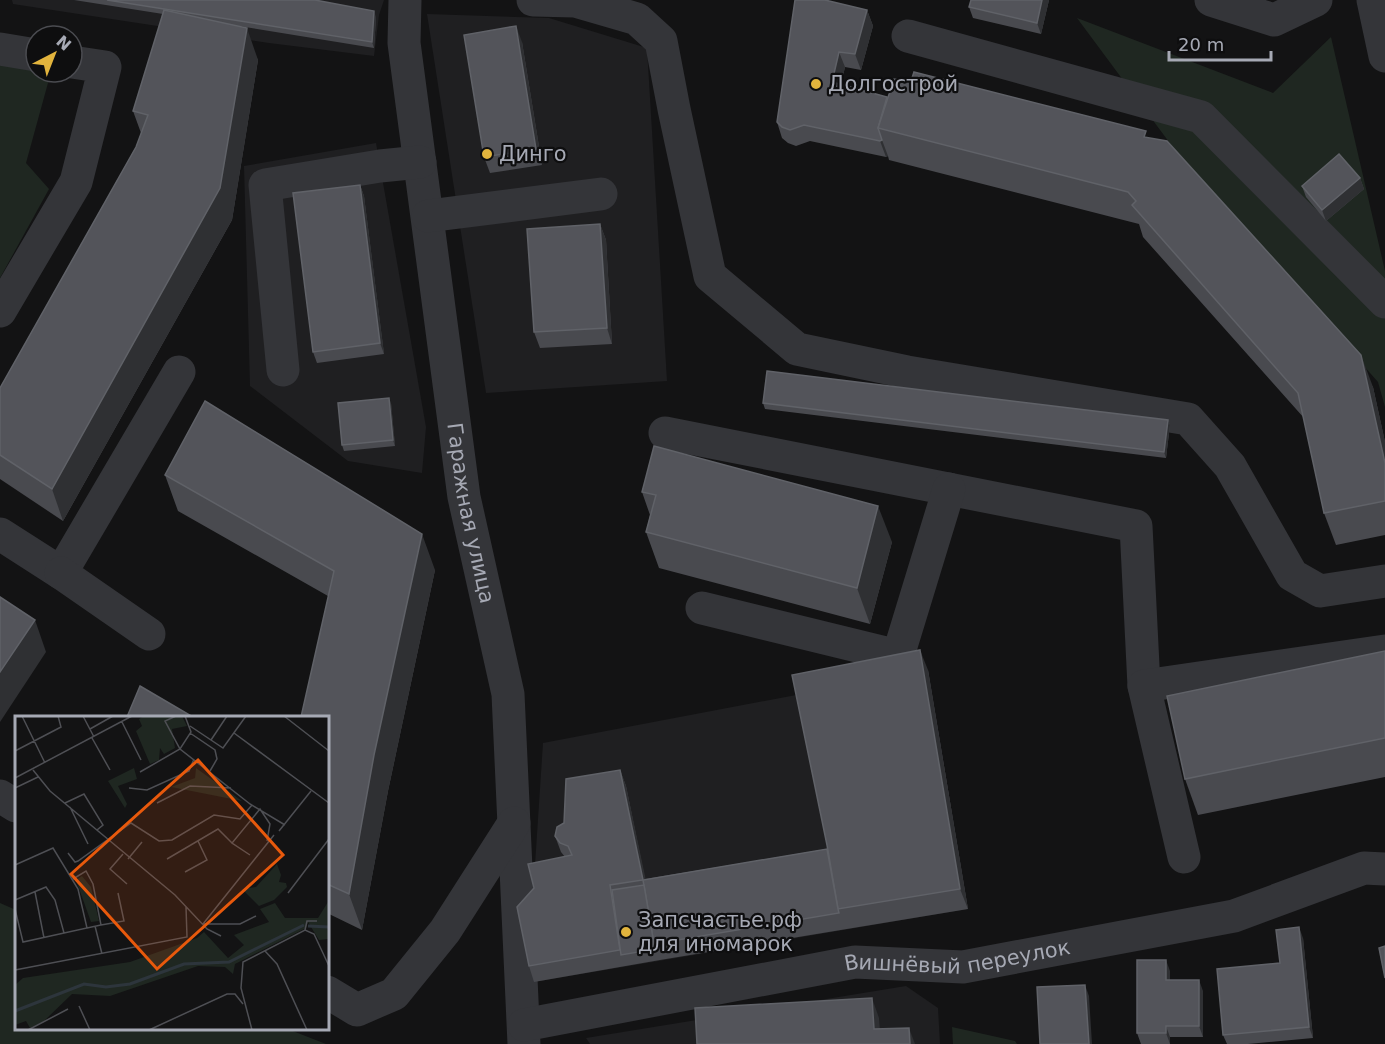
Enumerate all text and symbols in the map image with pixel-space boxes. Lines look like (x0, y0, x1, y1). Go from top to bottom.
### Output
north arrow (24, 24, 84, 84)
scale bar (1169, 24, 1271, 62)
text: N (52, 32, 75, 55)
text: 20 m (1178, 34, 1224, 55)
place label: Долгострой (828, 72, 958, 96)
marker: Долгострой (809, 77, 823, 91)
place label: Динго (499, 142, 567, 166)
marker: Динго (480, 147, 494, 161)
street label: Гаражная улица (442, 421, 499, 606)
inset map (15, 716, 328, 1029)
place label: Запсчастье.рф для иномарок (638, 908, 802, 956)
marker: Запсчастье.рф для иномарок (619, 925, 633, 939)
street label: Вишнёвый переулок (842, 935, 1072, 979)

